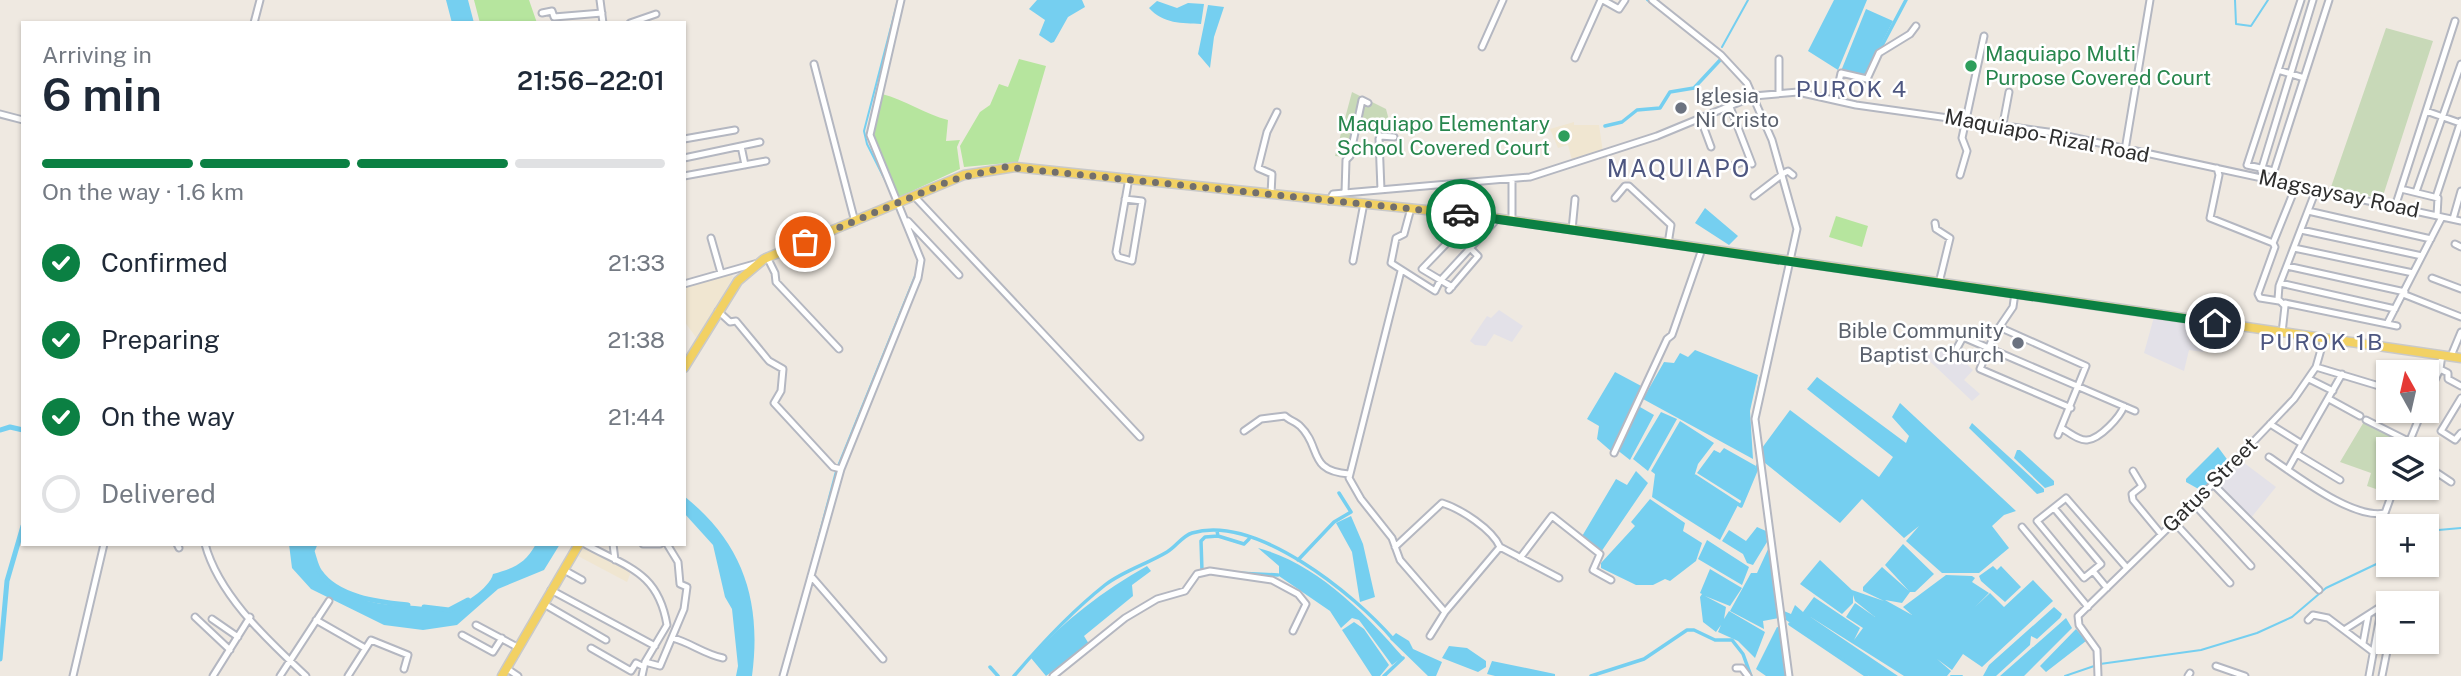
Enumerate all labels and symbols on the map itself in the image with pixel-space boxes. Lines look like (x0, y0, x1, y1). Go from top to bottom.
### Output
place label: Maquiapo Multi Purpose Covered Court (1985, 41, 2211, 90)
marker: Maquiapo Multi Purpose Covered Court (1963, 58, 1979, 74)
district label: PUROK 4 (1796, 75, 1908, 102)
place label: Iglesia Ni Cristo (1695, 83, 1779, 132)
marker: Iglesia Ni Cristo (1673, 100, 1689, 116)
street label: Maquiapo- Rizal Road (1942, 103, 2152, 168)
place label: Maquiapo Elementary School Covered Court (1337, 111, 1550, 160)
marker: Maquiapo Elementary School Covered Court (1556, 128, 1572, 144)
district label: MAQUIAPO (1607, 154, 1751, 182)
street label: Magsaysay Road (2256, 164, 2422, 223)
courier (1426, 179, 1496, 249)
pin (775, 212, 835, 272)
pin (2185, 293, 2245, 353)
place label: Bible Community Baptist Church (1838, 318, 2004, 367)
district label: PUROK 1B (2259, 328, 2385, 355)
marker: Bible Community Baptist Church (2010, 335, 2026, 351)
north arrow (2376, 360, 2440, 424)
street label: Gatus Street (2157, 432, 2262, 537)

